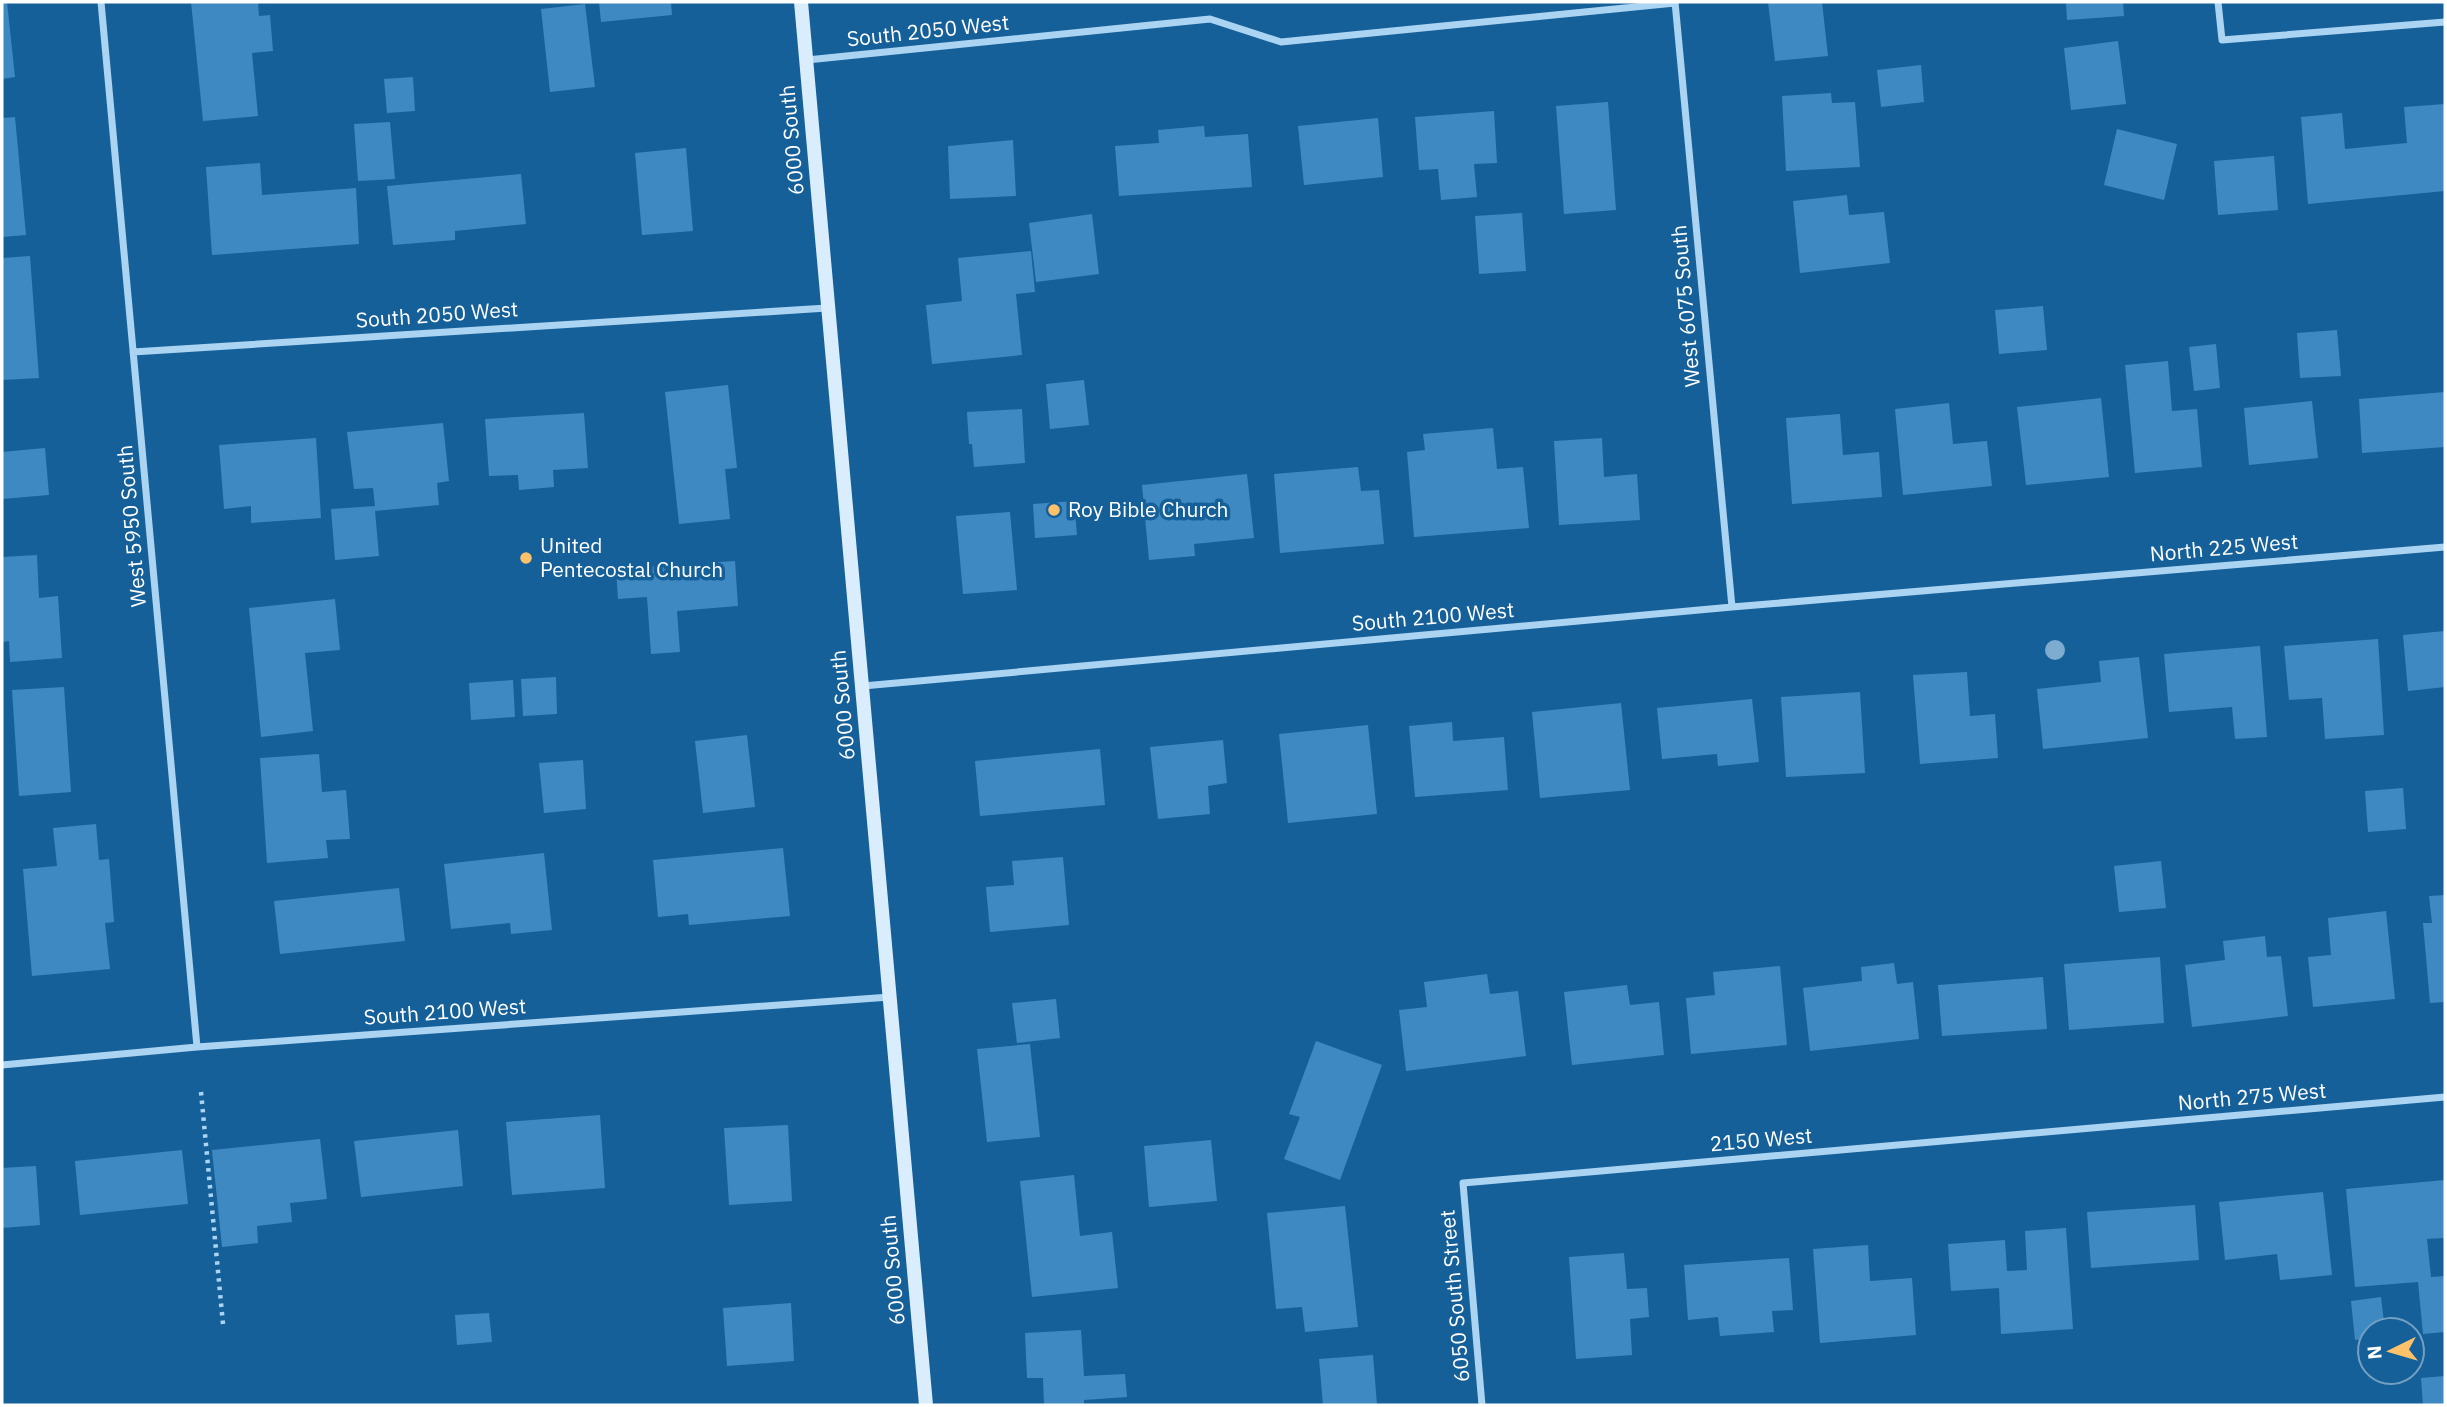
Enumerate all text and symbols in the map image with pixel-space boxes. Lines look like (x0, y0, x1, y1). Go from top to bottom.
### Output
street label: South 2050 West (845, 8, 1010, 52)
street label: 6000 South (772, 84, 810, 196)
street label: West 6075 South (1664, 224, 1706, 388)
street label: South 2050 West (355, 294, 519, 334)
street label: West 5950 South (110, 444, 152, 608)
place label: Roy Bible Church (1068, 495, 1229, 523)
marker: Roy Bible Church (1046, 502, 1062, 518)
street label: North 225 West (2149, 527, 2299, 567)
place label: United Pentecostal Church (540, 531, 723, 583)
marker: United Pentecostal Church (518, 550, 534, 566)
street label: South 2100 West (1351, 595, 1515, 637)
street label: 6000 South (823, 649, 861, 761)
street label: South 2100 West (363, 991, 527, 1031)
street label: North 275 West (2177, 1076, 2327, 1116)
street label: 2150 West (1709, 1121, 1813, 1157)
street label: 6050 South Street (1433, 1209, 1475, 1384)
street label: 6000 South (873, 1214, 911, 1326)
north arrow (2356, 1316, 2426, 1386)
text: N (2362, 1345, 2387, 1360)

